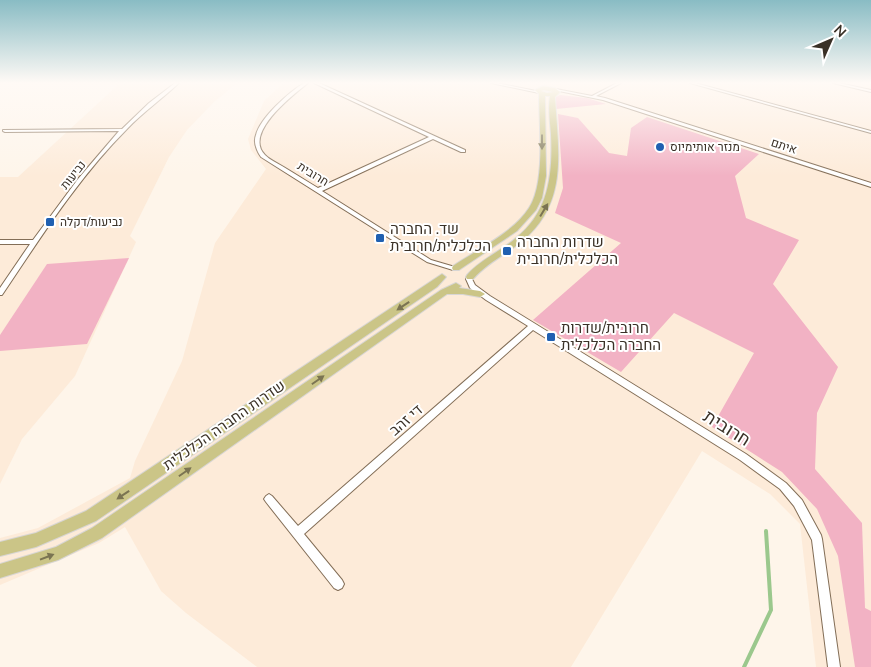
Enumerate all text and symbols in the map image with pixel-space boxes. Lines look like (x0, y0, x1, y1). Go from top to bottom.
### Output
north arrow (806, 15, 856, 65)
text: N (829, 21, 850, 42)
one-way arrow (538, 134, 546, 150)
street label: איתם (769, 134, 799, 158)
place label: מנזר אותימיוס (670, 139, 740, 155)
marker: מנזר אותימיוס (654, 141, 666, 153)
street label: נביעות (57, 157, 89, 193)
street label: חרובית (294, 158, 332, 190)
one-way arrow (540, 204, 549, 217)
place label: נביעות/דקלה (60, 214, 123, 230)
marker: נביעות/דקלה (44, 216, 56, 228)
place label: שד. החברה הכלכלית/חרובית (390, 219, 491, 256)
marker: שד. החברה הכלכלית/חרובית (374, 232, 386, 244)
place label: שדרות החברה הכלכלית/חרובית (517, 232, 618, 269)
marker: שדרות החברה הכלכלית/חרובית (501, 245, 513, 257)
one-way arrow (396, 301, 410, 311)
place label: חרובית/שדרות החברה הכלכלית (561, 318, 661, 355)
marker: חרובית/שדרות החברה הכלכלית (545, 331, 557, 343)
street label: שדרות החברה הכלכלית (159, 375, 289, 475)
one-way arrow (312, 375, 325, 385)
street label: די זהב (385, 400, 427, 440)
street label: חרובית (699, 404, 755, 452)
one-way arrow (178, 467, 192, 477)
one-way arrow (117, 490, 130, 499)
one-way arrow (40, 553, 55, 561)

